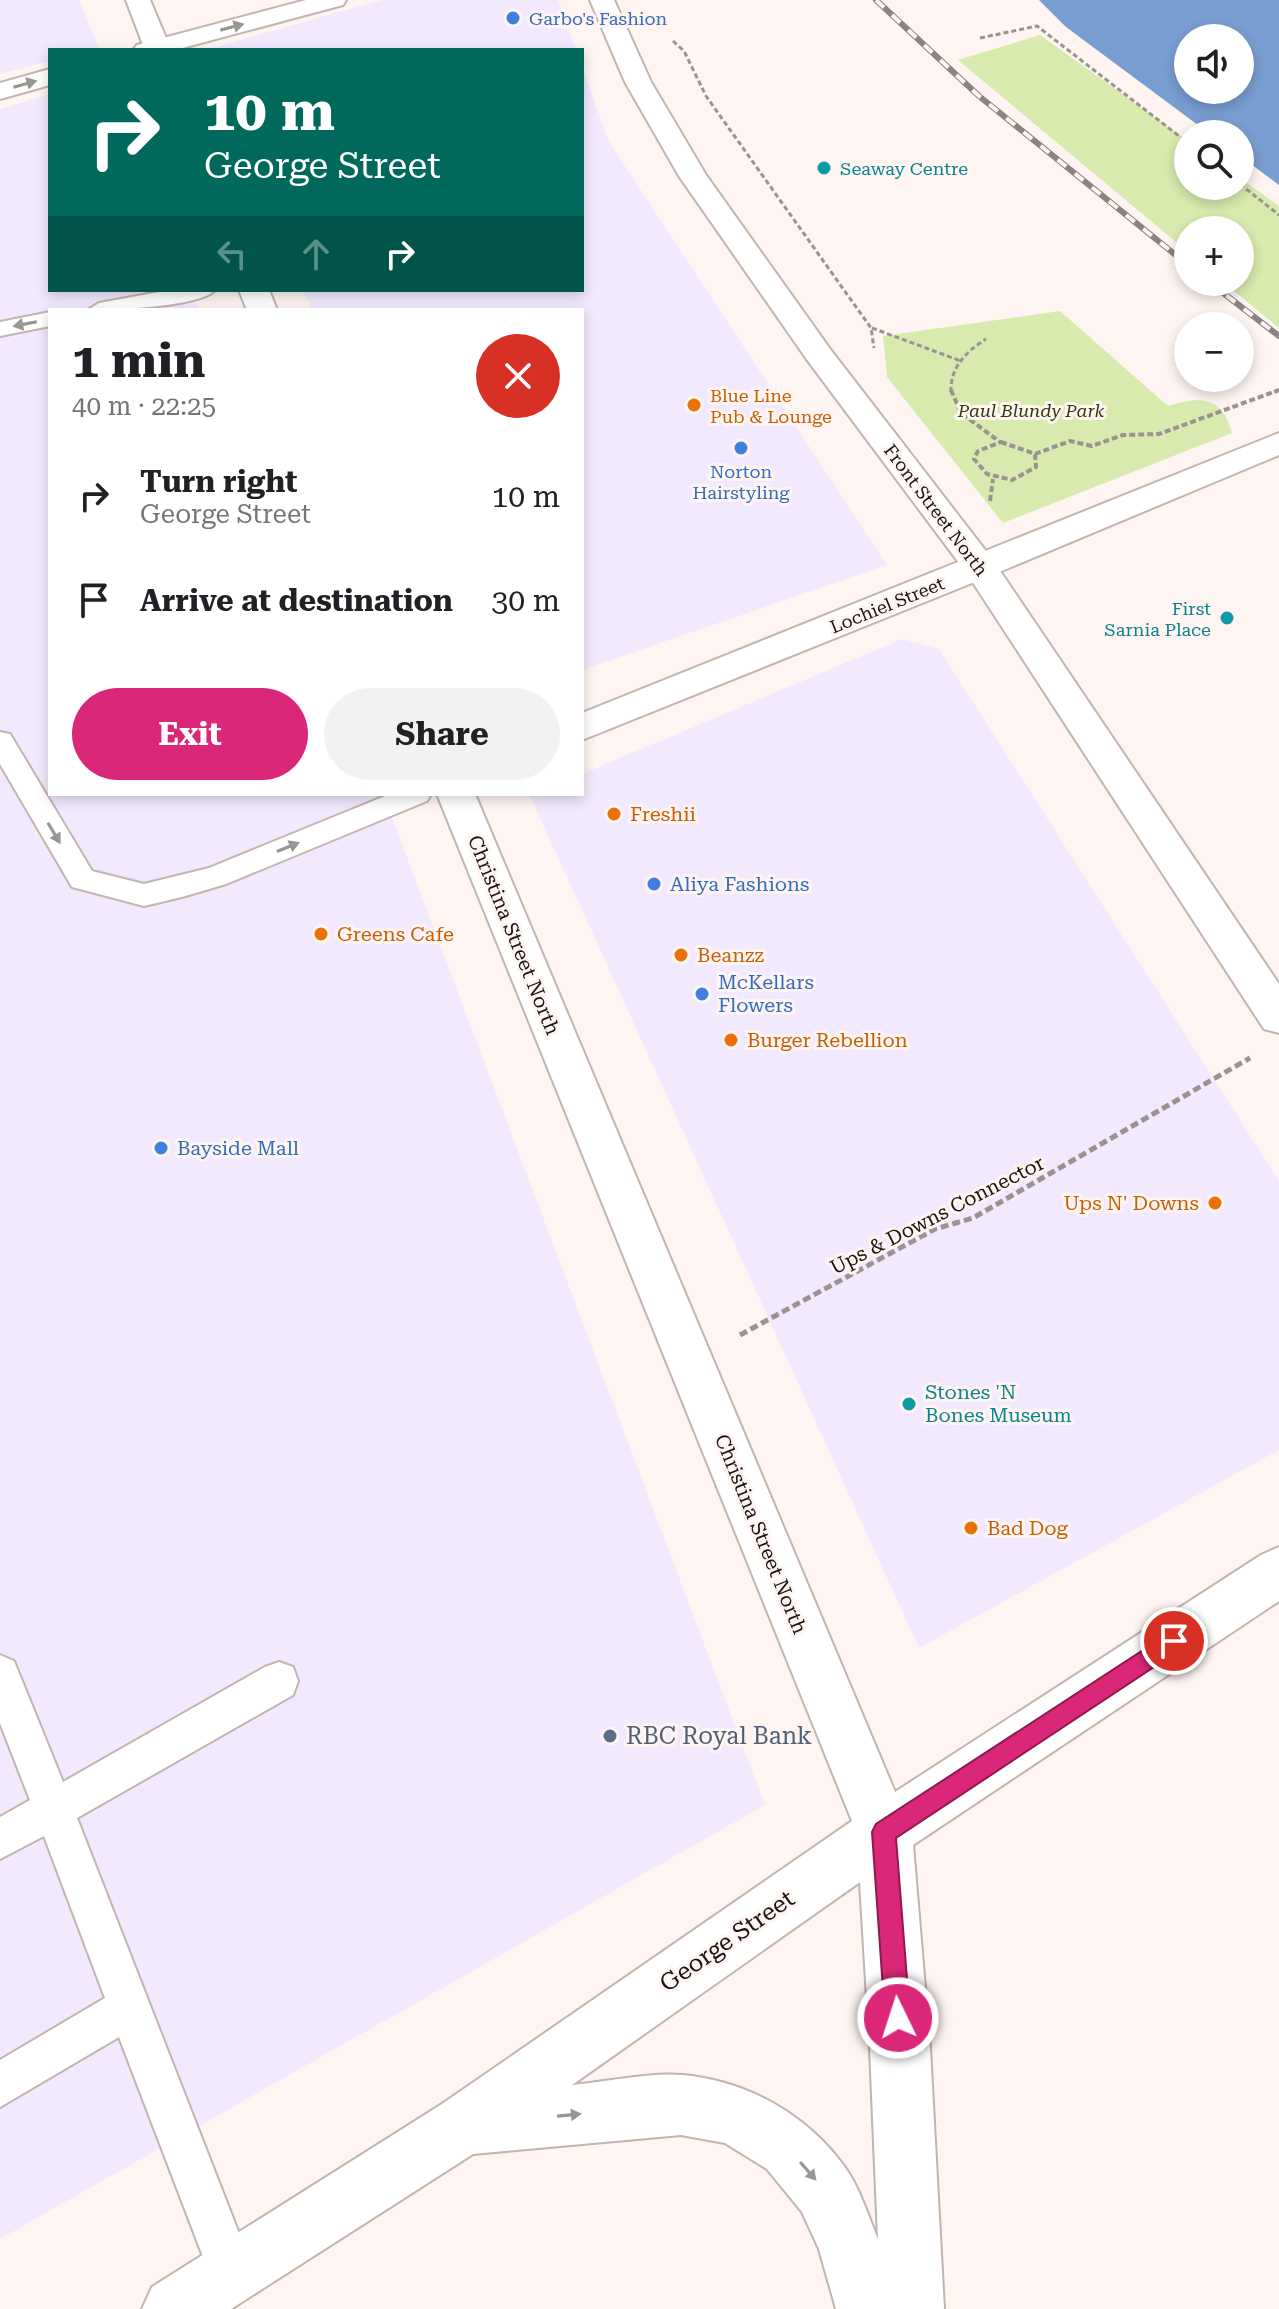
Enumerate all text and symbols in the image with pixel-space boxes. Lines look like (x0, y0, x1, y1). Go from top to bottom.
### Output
place label: Garbo's Fashion (529, 8, 668, 29)
marker: Garbo's Fashion (504, 9, 522, 27)
one-way arrow (220, 20, 245, 33)
map controls (1174, 24, 1254, 392)
button: sound (1174, 24, 1254, 104)
one-way arrow (13, 77, 37, 90)
text: 10 m (204, 78, 335, 144)
icon: right (72, 80, 176, 184)
button: search (1174, 120, 1254, 200)
text: George Street (204, 145, 441, 187)
place label: Seaway Centre (840, 158, 968, 179)
marker: Seaway Centre (815, 159, 833, 177)
button: + (1174, 216, 1254, 296)
icon: left (210, 232, 254, 276)
icon: ahead (294, 232, 338, 276)
icon: right (378, 232, 422, 276)
button: − (1174, 312, 1254, 392)
one-way arrow (12, 318, 37, 331)
text: 1 min (72, 333, 205, 389)
button: close (476, 334, 560, 418)
place label: Blue Line Pub & Lounge (710, 385, 832, 427)
text: 40 m · 22:25 (72, 391, 216, 421)
marker: Blue Line Pub & Lounge (685, 396, 703, 414)
park label: Paul Blundy Park (957, 400, 1104, 421)
marker: Norton Hairstyling (732, 439, 750, 457)
street label: Front Street North (880, 440, 993, 580)
place label: Norton Hairstyling (693, 461, 790, 503)
text: Turn right (140, 464, 297, 499)
icon: right (72, 474, 116, 518)
text: 10 m (491, 479, 560, 514)
text: George Street (140, 499, 311, 529)
street label: Lochiel Street (827, 572, 947, 637)
icon: arrive (72, 578, 116, 622)
text: Arrive at destination (140, 583, 453, 618)
text: 30 m (491, 583, 560, 618)
place label: First Sarnia Place (1104, 598, 1211, 640)
marker: First Sarnia Place (1218, 609, 1236, 627)
button: Exit (72, 688, 308, 780)
button: Share (324, 688, 560, 780)
place label: Freshii (630, 802, 696, 826)
marker: Freshii (605, 805, 623, 823)
one-way arrow (47, 822, 61, 844)
street label: Christina Street North (463, 832, 565, 1039)
one-way arrow (276, 840, 300, 853)
place label: Aliya Fashions (670, 872, 809, 896)
marker: Aliya Fashions (645, 875, 663, 893)
place label: Greens Cafe (337, 922, 454, 946)
marker: Greens Cafe (312, 925, 330, 943)
place label: Beanzz (697, 943, 764, 967)
marker: Beanzz (672, 946, 690, 964)
place label: McKellars Flowers (718, 970, 814, 1017)
marker: McKellars Flowers (693, 985, 711, 1003)
place label: Burger Rebellion (747, 1028, 908, 1052)
marker: Burger Rebellion (722, 1031, 740, 1049)
place label: Bayside Mall (177, 1136, 299, 1160)
marker: Bayside Mall (152, 1139, 170, 1157)
street label: Ups & Downs Connector (826, 1150, 1048, 1280)
place label: Ups N' Downs (1063, 1191, 1199, 1215)
marker: Ups N' Downs (1206, 1194, 1224, 1212)
place label: Stones 'N Bones Museum (925, 1380, 1072, 1427)
marker: Stones 'N Bones Museum (900, 1395, 918, 1413)
street label: Christina Street North (710, 1431, 812, 1638)
place label: Bad Dog (987, 1516, 1069, 1540)
marker: Bad Dog (962, 1519, 980, 1537)
pin (1140, 1607, 1208, 1675)
icon: arrive (1152, 1619, 1196, 1663)
place label: RBC Royal Bank (626, 1722, 812, 1750)
marker: RBC Royal Bank (601, 1727, 619, 1745)
street label: George Street (654, 1884, 800, 1998)
position arrow (856, 1976, 940, 2060)
one-way arrow (557, 2108, 582, 2121)
one-way arrow (799, 2160, 816, 2180)

